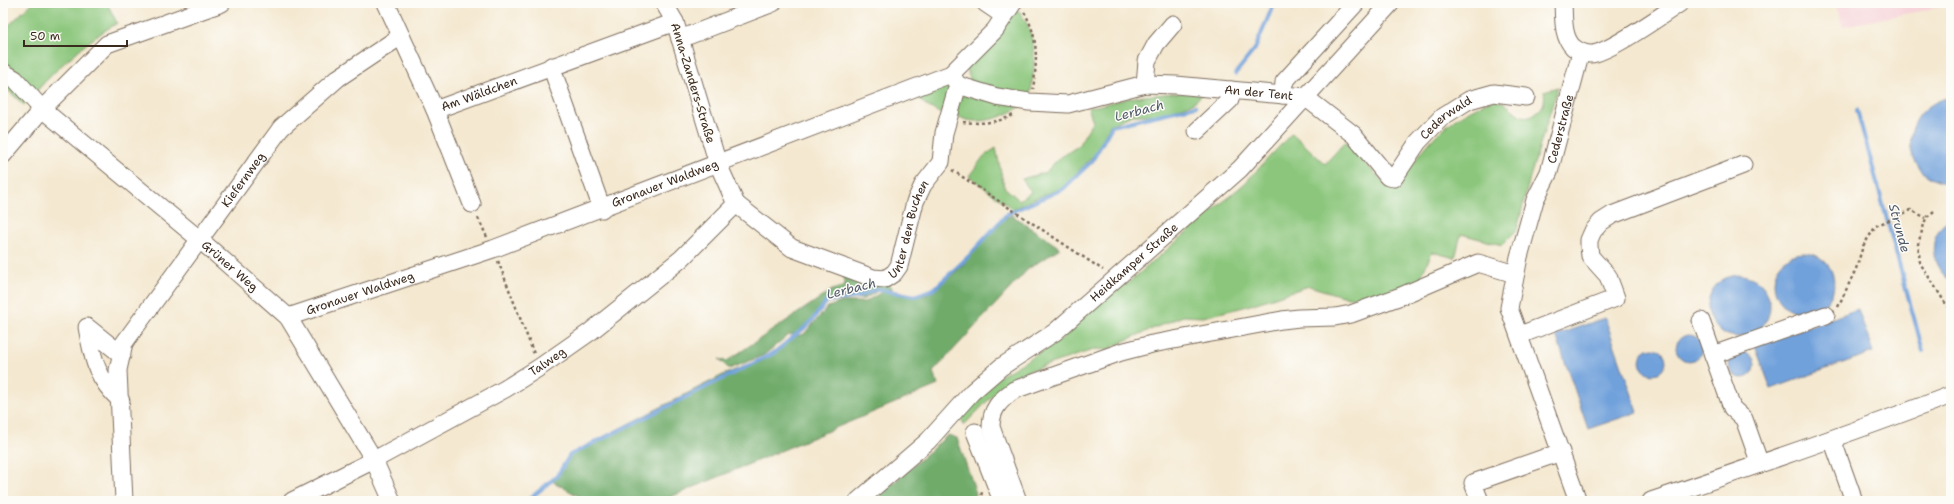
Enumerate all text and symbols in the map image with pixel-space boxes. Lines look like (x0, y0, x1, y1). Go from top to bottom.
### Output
street label: Anna-Zanders-Straße (667, 21, 719, 145)
scale bar (24, 22, 127, 48)
text: 50 m (30, 28, 60, 44)
street label: Am Wäldchen (439, 73, 519, 115)
street label: An der Tent (1224, 82, 1294, 104)
street label: Cederwald (1416, 92, 1475, 143)
street label: Cederstraße (1544, 92, 1577, 165)
water label: Lerbach (1113, 96, 1166, 125)
street label: Kiefernweg (218, 149, 269, 211)
street label: Gronauer Waldweg (609, 156, 721, 211)
street label: Unter den Buchen (885, 176, 932, 282)
water label: Strunde (1885, 202, 1914, 254)
street label: Heidkamper Straße (1087, 219, 1182, 306)
street label: Grüner Weg (198, 237, 261, 295)
street label: Gronauer Waldweg (304, 268, 416, 318)
water label: Lerbach (825, 274, 878, 303)
street label: Talweg (526, 344, 569, 380)

